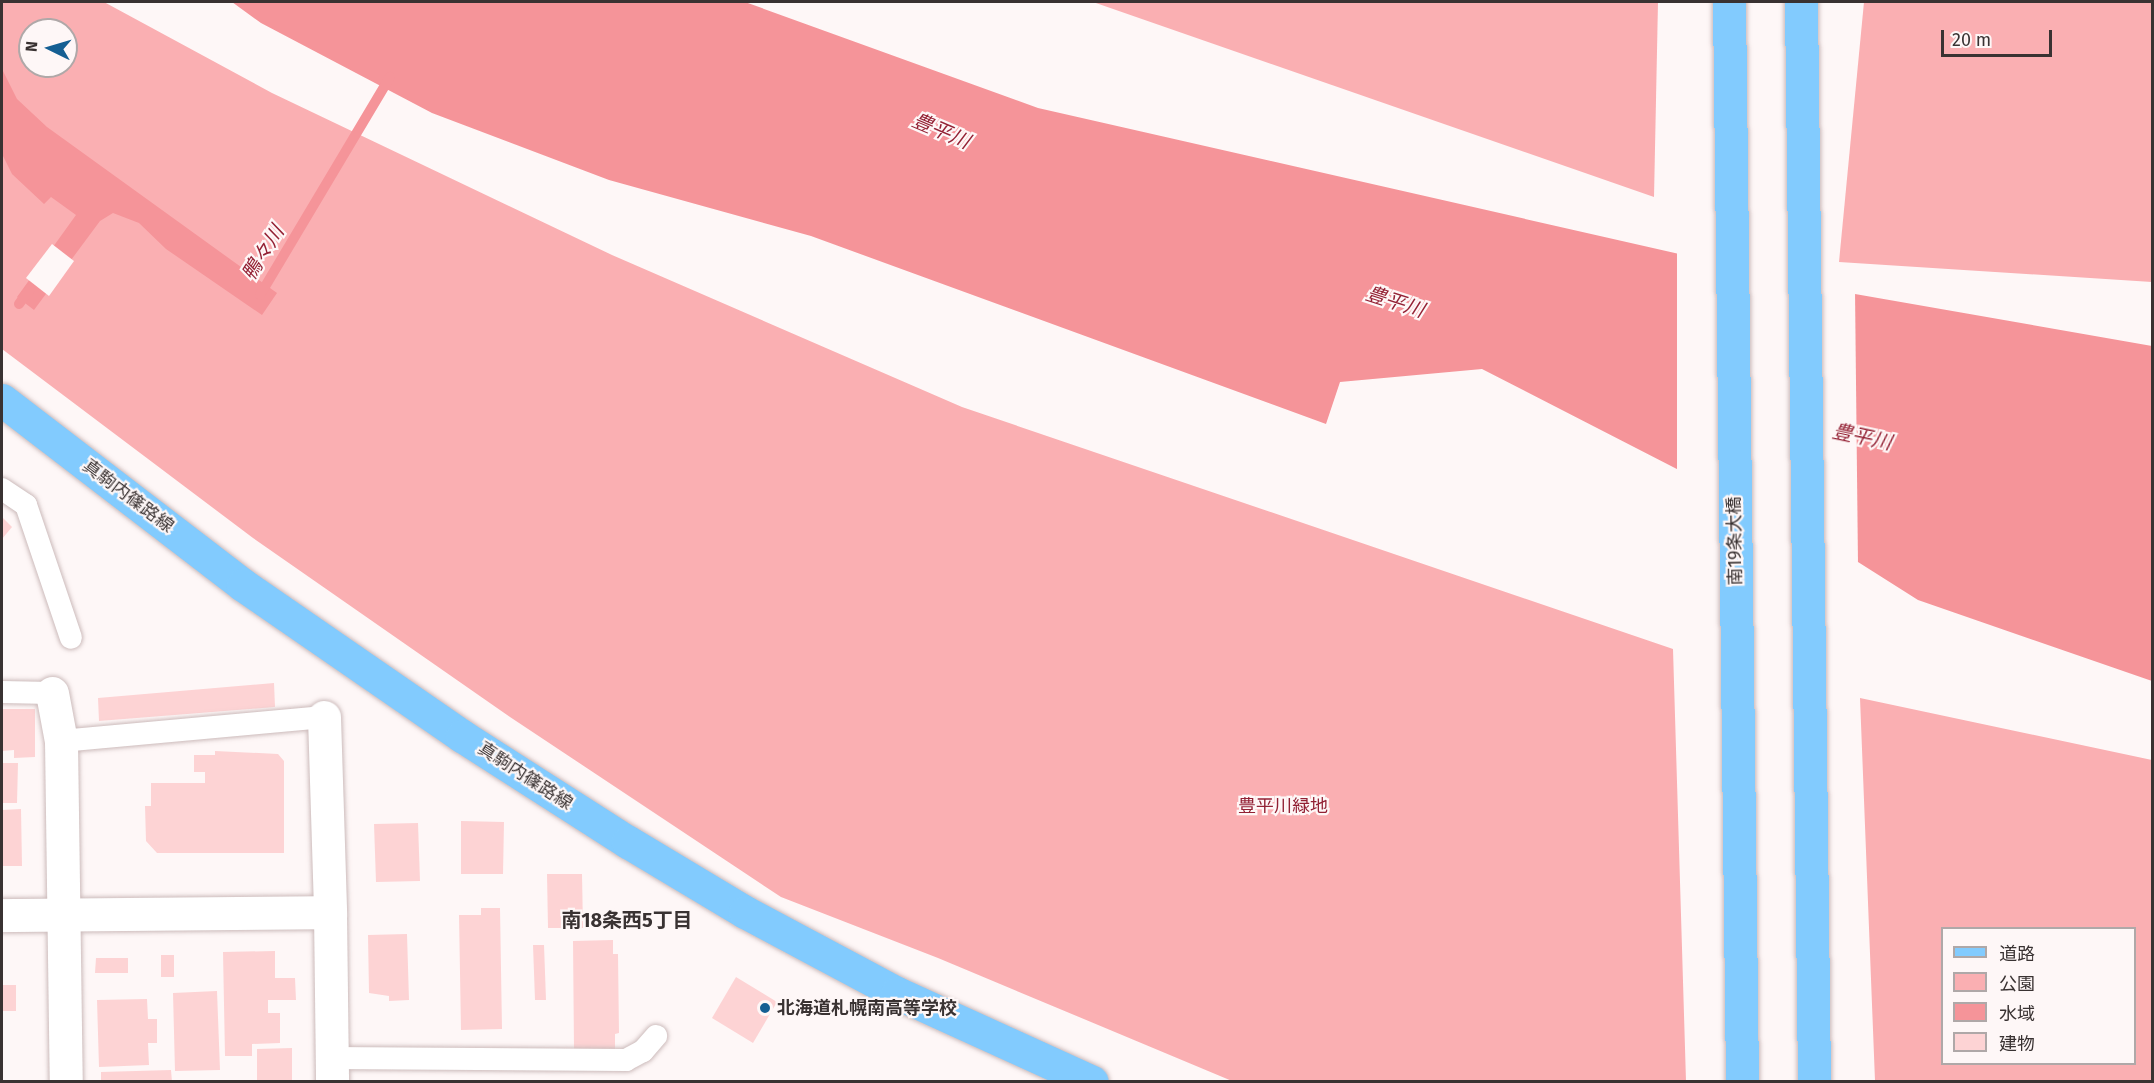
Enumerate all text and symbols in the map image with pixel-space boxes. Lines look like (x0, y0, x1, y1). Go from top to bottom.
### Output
north arrow (18, 18, 78, 78)
scale bar (1944, 18, 2055, 56)
text: 20 m (1952, 29, 1991, 51)
text: N (22, 40, 41, 53)
water label: 豊平川 (909, 108, 973, 154)
water label: 鴨々川 (237, 221, 289, 285)
water label: 豊平川 (1363, 281, 1427, 323)
water label: 豊平川 (1830, 419, 1894, 455)
street label: 真駒内篠路線 (78, 455, 178, 537)
street label: 南19条大橋 (1723, 496, 1747, 586)
street label: 真駒内篠路線 (474, 738, 576, 814)
park label: 豊平川緑地 (1238, 795, 1328, 817)
district label: 南18条西5丁目 (561, 908, 693, 932)
legend (1941, 927, 2136, 1065)
text: 道路 (1999, 943, 2035, 965)
text: 公園 (1999, 973, 2035, 995)
place label: 北海道札幌南高等学校 (777, 997, 957, 1019)
marker: 北海道札幌南高等学校 (758, 1001, 772, 1015)
text: 水域 (1999, 1003, 2035, 1025)
text: 建物 (1999, 1033, 2035, 1055)

